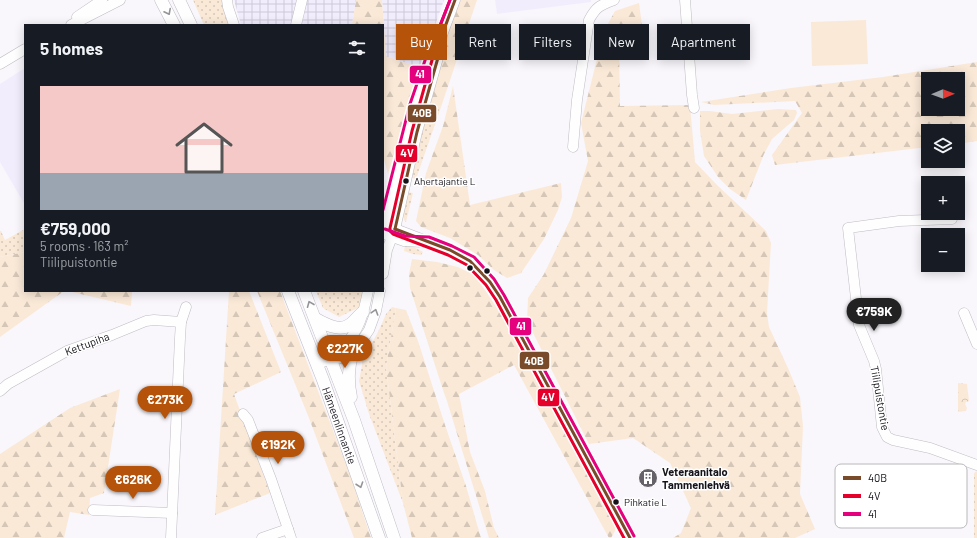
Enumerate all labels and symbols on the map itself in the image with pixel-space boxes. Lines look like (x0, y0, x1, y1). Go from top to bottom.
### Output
one-way arrow (163, 8, 171, 16)
line badge: 41 (409, 65, 432, 84)
text: 41 (415, 67, 425, 80)
north arrow (921, 72, 965, 116)
line badge: 40B (407, 104, 437, 123)
text: 40B (412, 106, 432, 119)
line badge: 4V (395, 144, 418, 163)
text: 4V (400, 146, 414, 159)
place label: Ahertajantie L (414, 175, 476, 187)
marker: Ahertajantie L (401, 176, 411, 186)
unlabelled marker (465, 263, 475, 273)
unlabelled marker (482, 266, 492, 276)
pin: €759K (846, 298, 902, 332)
one-way arrow (306, 300, 314, 307)
one-way arrow (370, 308, 379, 315)
line badge: 41 (509, 317, 532, 336)
text: 41 (516, 319, 526, 332)
street label: Kettupiha (63, 329, 111, 358)
pin: €227K (317, 335, 373, 369)
line badge: 40B (519, 351, 550, 370)
text: 40B (524, 354, 544, 367)
street label: Tiilipuistontie (868, 365, 893, 431)
street label: Hämeenlinnantie (320, 385, 359, 466)
pin: €273K (137, 386, 193, 420)
line badge: 4V (537, 388, 560, 407)
text: 4V (541, 390, 555, 403)
pin: €192K (250, 431, 306, 465)
legend (835, 464, 967, 528)
place label: Veteraanitalo Tammenlehvä (662, 465, 730, 491)
pin: €626K (105, 466, 161, 500)
building icon: Veteraanitalo Tammenlehvä (637, 467, 659, 489)
text: 40B (868, 471, 887, 484)
one-way arrow (355, 482, 364, 489)
text: 4V (868, 489, 881, 502)
place label: Pihkatie L (624, 496, 667, 508)
marker: Pihkatie L (611, 497, 621, 507)
text: 41 (868, 507, 877, 520)

